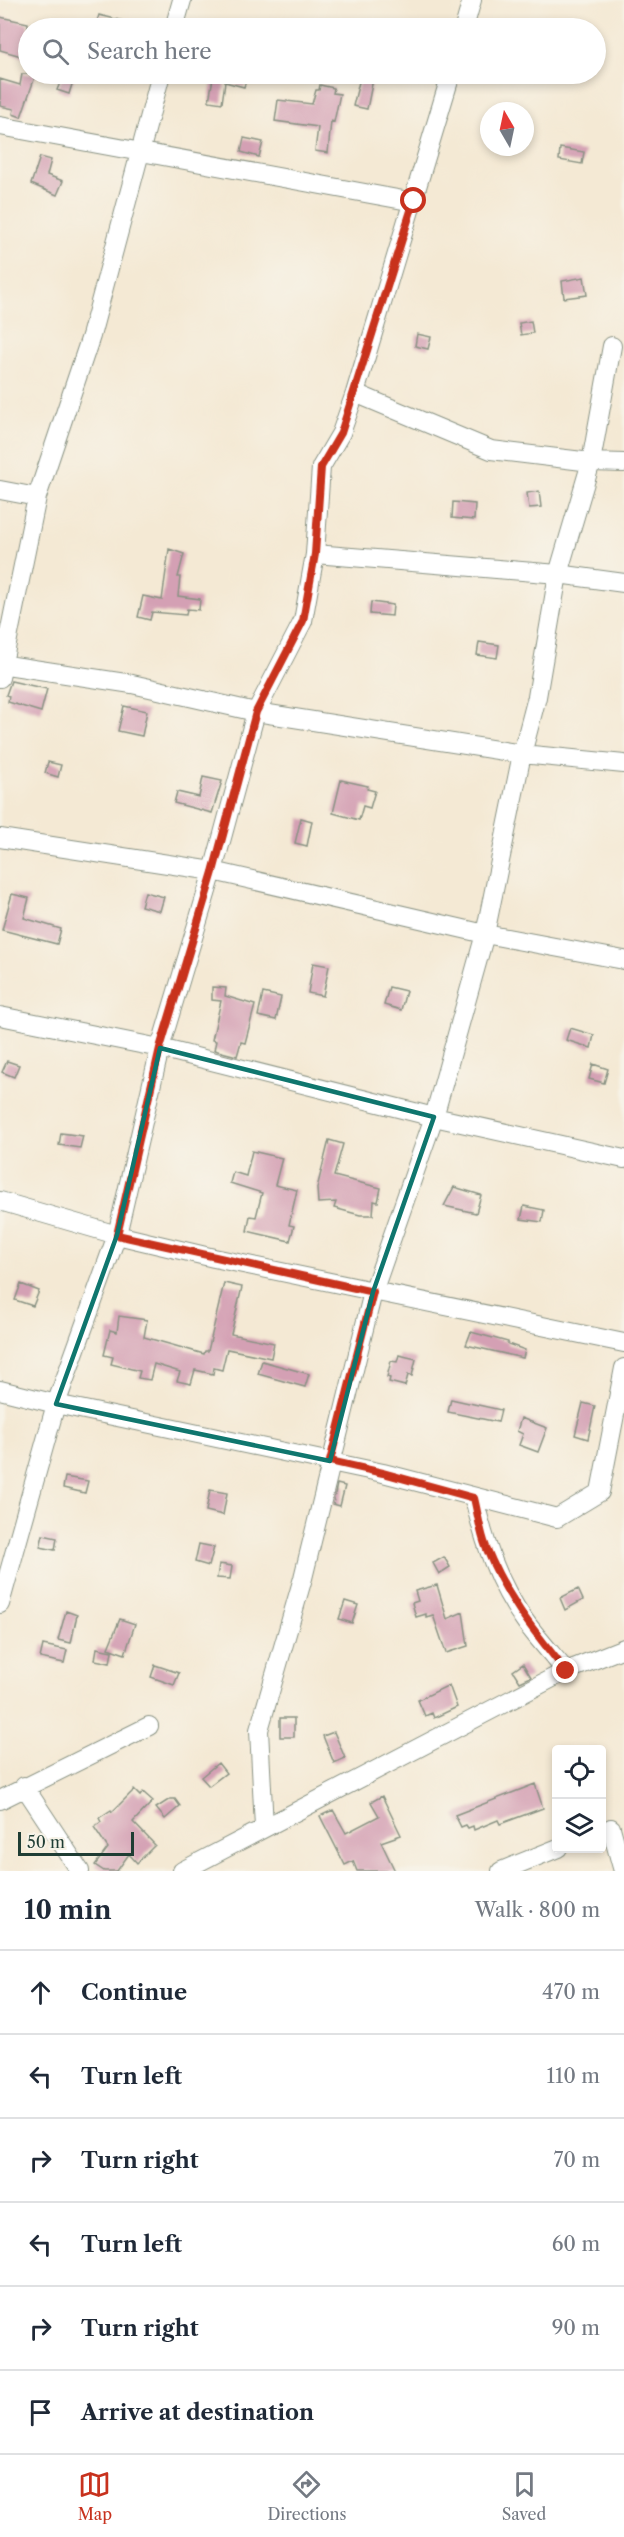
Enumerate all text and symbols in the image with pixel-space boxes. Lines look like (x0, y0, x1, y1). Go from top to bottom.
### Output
search box (18, 18, 606, 84)
icon: search (39, 35, 72, 68)
text: Search here (87, 38, 212, 65)
north arrow (480, 102, 534, 156)
route start (400, 187, 426, 213)
route end (552, 1657, 578, 1683)
map controls (552, 1745, 606, 1853)
button: locate (552, 1745, 606, 1799)
button: layers (552, 1799, 606, 1853)
scale bar (18, 1829, 134, 1856)
text: 50 m (27, 1832, 65, 1852)
text: 10 min (24, 1894, 112, 1926)
text: Walk · 800 m (475, 1898, 600, 1922)
icon: ahead (24, 1976, 57, 2009)
text: Continue (81, 1979, 187, 2006)
text: 470 m (542, 1980, 600, 2004)
icon: left (24, 2060, 57, 2093)
text: Turn left (81, 2063, 182, 2090)
text: 110 m (547, 2064, 600, 2088)
icon: right (24, 2144, 57, 2177)
text: Turn right (81, 2147, 199, 2174)
text: 70 m (554, 2148, 600, 2172)
icon: left (24, 2228, 57, 2261)
text: Turn left (81, 2231, 182, 2258)
text: 60 m (552, 2232, 600, 2256)
icon: right (24, 2312, 57, 2345)
text: Turn right (81, 2315, 199, 2342)
text: 90 m (552, 2316, 600, 2340)
icon: arrive (24, 2396, 57, 2429)
text: Arrive at destination (81, 2399, 314, 2426)
tab: Map (78, 2468, 112, 2524)
tab: Directions (267, 2468, 346, 2524)
tab: Saved (502, 2468, 546, 2524)

